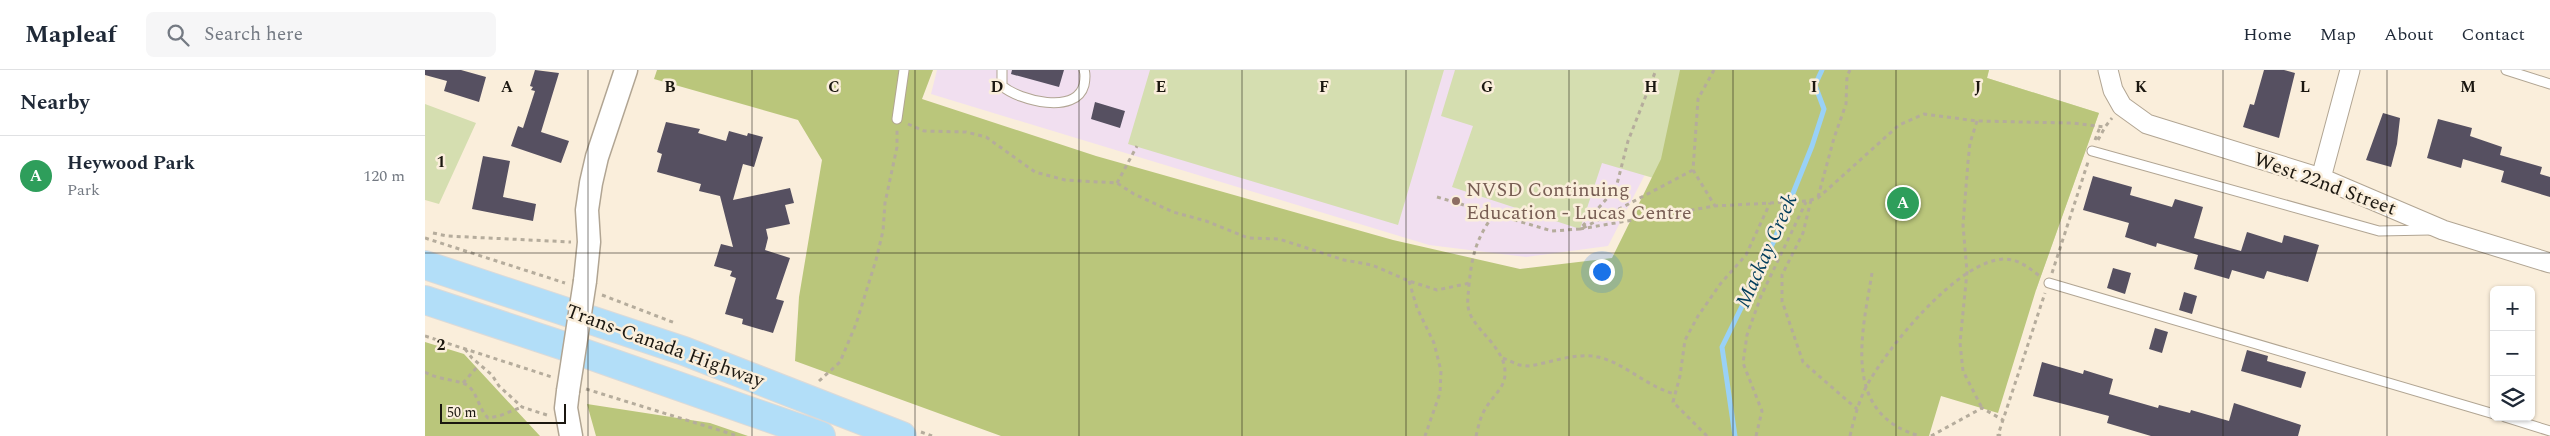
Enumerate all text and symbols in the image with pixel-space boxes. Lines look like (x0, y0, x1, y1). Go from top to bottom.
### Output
search box (146, 12, 496, 57)
text: Mapleaf (25, 17, 116, 53)
text: Search here (204, 20, 303, 49)
icon: search (164, 21, 192, 49)
text: Home (2243, 21, 2292, 48)
text: Map (2320, 21, 2356, 48)
text: About (2384, 21, 2434, 48)
text: Contact (2462, 21, 2525, 48)
text: A (501, 75, 514, 99)
text: B (664, 75, 676, 99)
text: C (828, 75, 840, 99)
text: D (991, 75, 1004, 99)
text: E (1156, 75, 1166, 99)
text: F (1319, 75, 1329, 99)
text: G (1481, 75, 1493, 99)
text: H (1644, 75, 1658, 99)
text: I (1811, 75, 1817, 99)
text: J (1975, 75, 1982, 99)
text: K (2135, 75, 2148, 99)
text: L (2300, 75, 2310, 99)
text: M (2460, 75, 2476, 99)
text: Nearby (20, 87, 90, 119)
street label: West 22nd Street (2250, 144, 2400, 224)
text: Heywood Park (67, 149, 195, 178)
text: 1 (437, 150, 445, 174)
text: A (30, 164, 42, 188)
text: 120 m (363, 164, 405, 188)
place label: NVSD Continuing Education - Lucas Centre (1466, 175, 1692, 228)
text: Park (67, 178, 100, 202)
pin: A (1887, 184, 1919, 222)
water label: Mackay Creek (1728, 189, 1807, 313)
marker: NVSD Continuing Education - Lucas Centre (1450, 195, 1462, 207)
your location (1589, 259, 1615, 285)
map controls (2490, 286, 2535, 421)
button: + (2490, 286, 2535, 331)
street label: Trans-Canada Highway (562, 296, 770, 396)
button: − (2490, 331, 2535, 376)
text: 2 (437, 333, 446, 357)
button: layers (2490, 376, 2535, 421)
scale bar (440, 401, 566, 424)
text: 50 m (447, 402, 477, 423)

